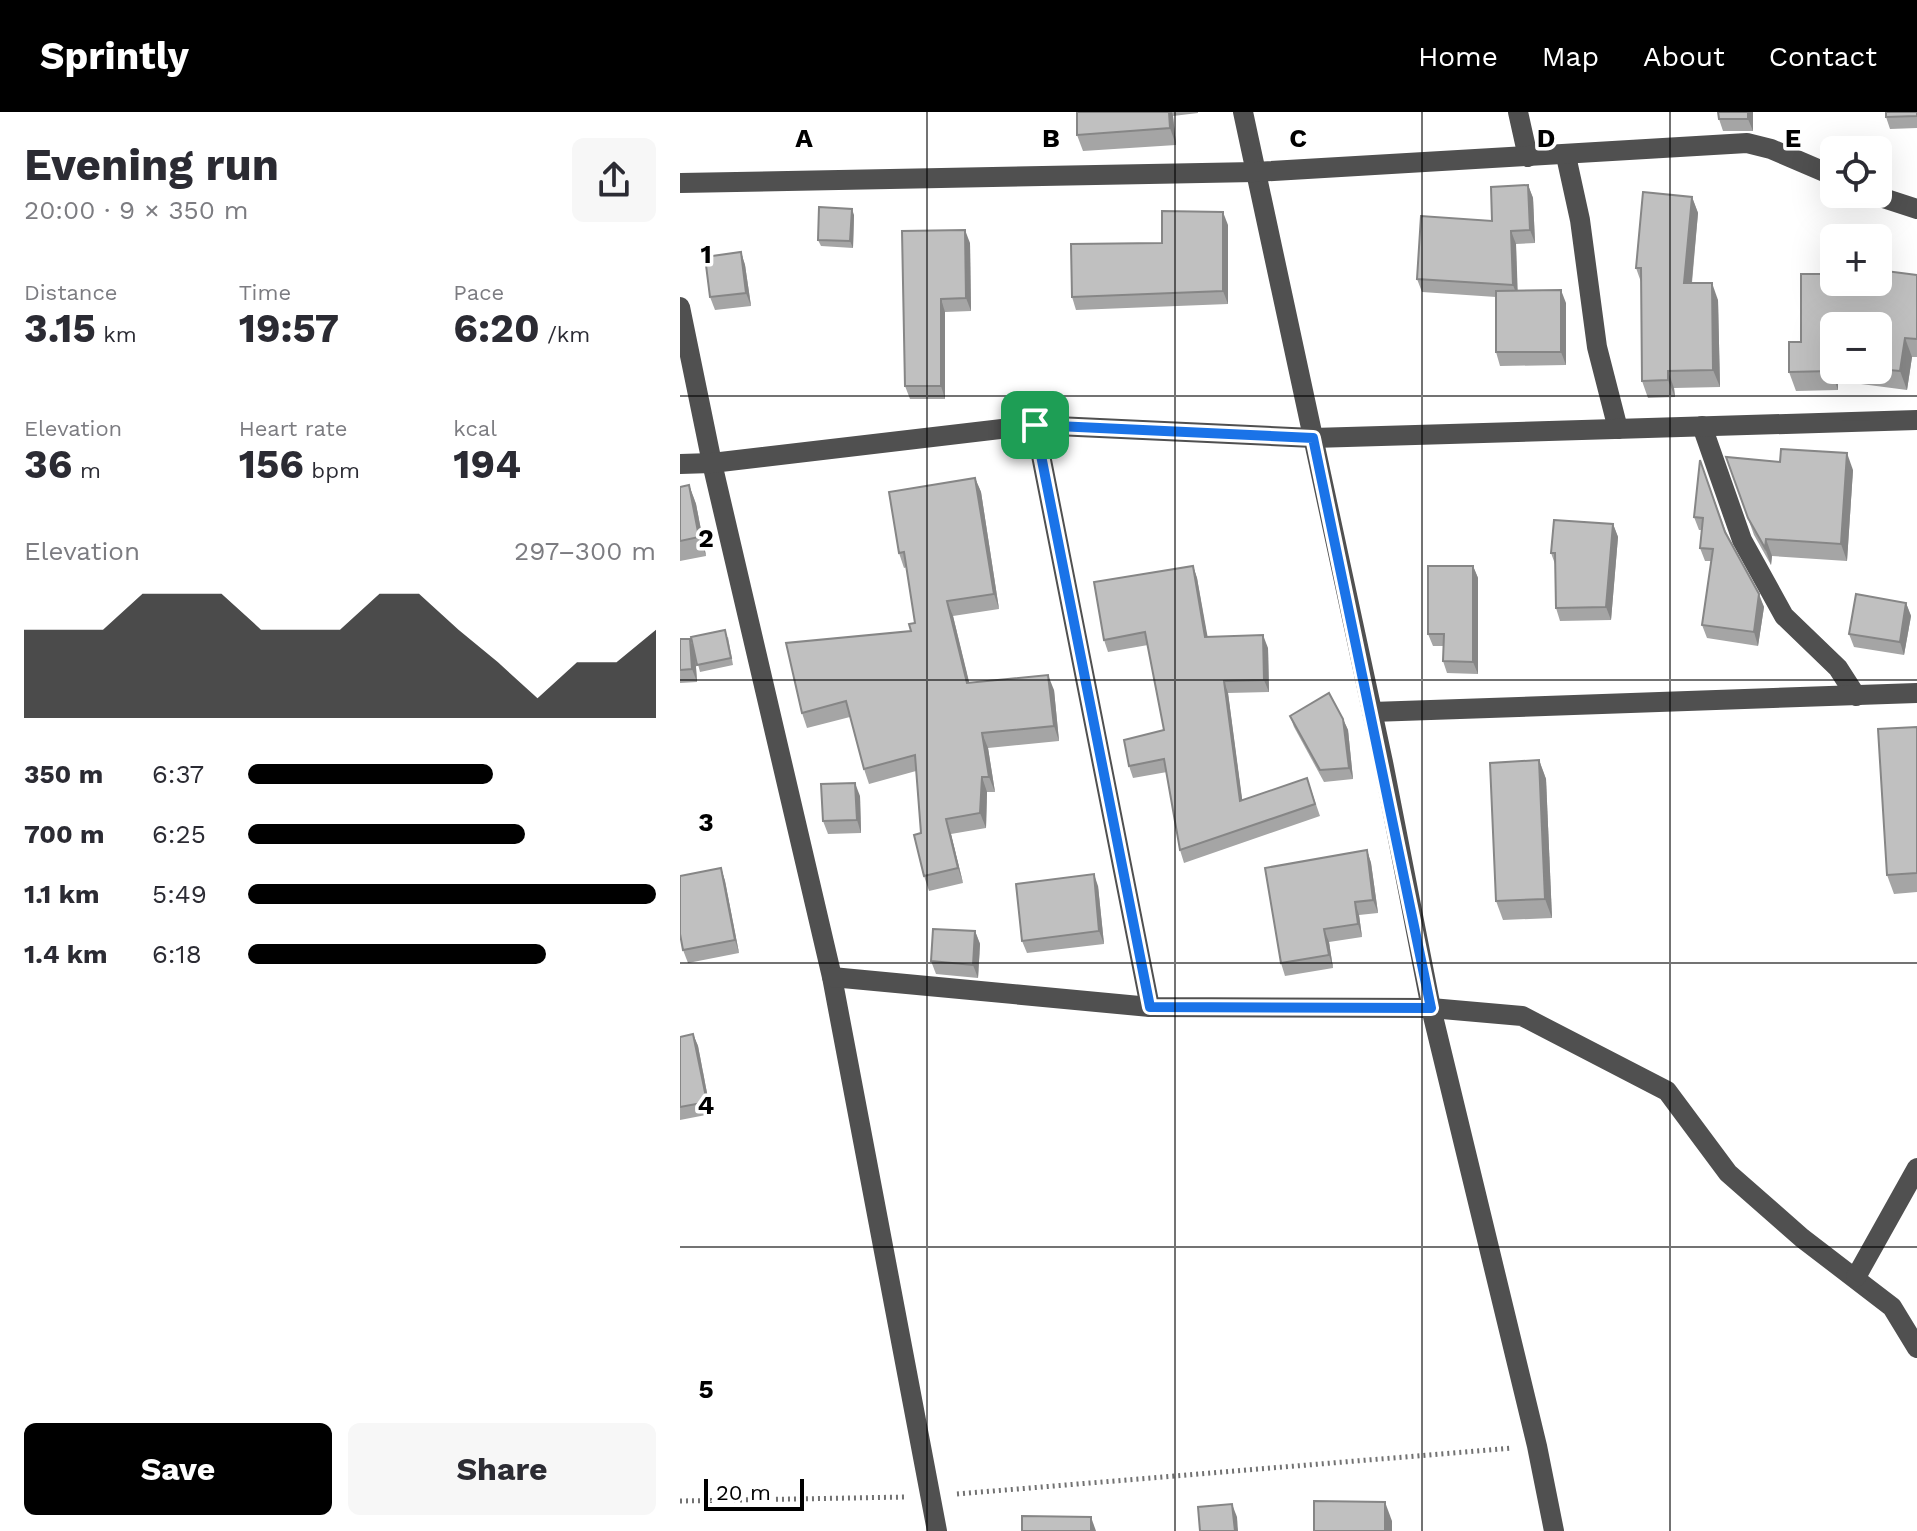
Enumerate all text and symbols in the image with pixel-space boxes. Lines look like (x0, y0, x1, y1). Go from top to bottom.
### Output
text: Sprintly (40, 34, 189, 78)
text: Home (1418, 40, 1498, 73)
text: Map (1542, 40, 1599, 73)
text: About (1643, 40, 1725, 73)
text: Contact (1769, 40, 1877, 73)
text: A (795, 123, 813, 153)
text: B (1042, 123, 1060, 153)
text: C (1289, 123, 1307, 153)
text: D (1537, 123, 1555, 153)
text: E (1785, 123, 1801, 153)
map controls (1820, 136, 1892, 384)
button: locate (1820, 136, 1892, 208)
button: share (572, 138, 656, 222)
text: Evening run (24, 139, 279, 191)
text: 20:00 · 9 × 350 m (24, 195, 249, 225)
button: + (1820, 224, 1892, 296)
text: 1 (700, 239, 712, 269)
text: Distance (24, 280, 118, 305)
text: Time (239, 280, 291, 305)
text: Pace (453, 280, 504, 305)
text: 3.15 (24, 305, 96, 352)
text: 19:57 (239, 305, 339, 352)
text: 6:20 (453, 305, 540, 352)
button: − (1820, 312, 1892, 384)
text: km (96, 322, 137, 347)
text: /km (540, 322, 590, 347)
pin (1001, 391, 1069, 459)
icon: arrive (1013, 403, 1057, 447)
text: Elevation (24, 416, 122, 441)
text: Heart rate (239, 416, 347, 441)
text: kcal (453, 416, 497, 441)
text: 36 (24, 441, 72, 488)
text: 156 (239, 441, 304, 488)
text: 194 (453, 441, 521, 488)
text: m (72, 458, 101, 483)
text: bpm (304, 458, 360, 483)
text: 2 (698, 523, 714, 553)
text: Elevation (24, 536, 140, 566)
text: 297–300 m (514, 536, 656, 566)
text: 350 m (24, 759, 103, 789)
text: 6:37 (152, 759, 204, 789)
text: 3 (698, 807, 714, 837)
text: 700 m (24, 819, 105, 849)
text: 6:25 (152, 819, 206, 849)
text: 1.1 km (24, 879, 99, 909)
text: 5:49 (152, 879, 207, 909)
text: 1.4 km (24, 939, 108, 969)
text: 6:18 (152, 939, 202, 969)
text: 4 (698, 1090, 715, 1120)
text: 5 (698, 1374, 714, 1404)
button: Save (24, 1423, 332, 1515)
button: Share (348, 1423, 656, 1515)
scale bar (704, 1475, 804, 1511)
text: 20 m (716, 1480, 771, 1505)

